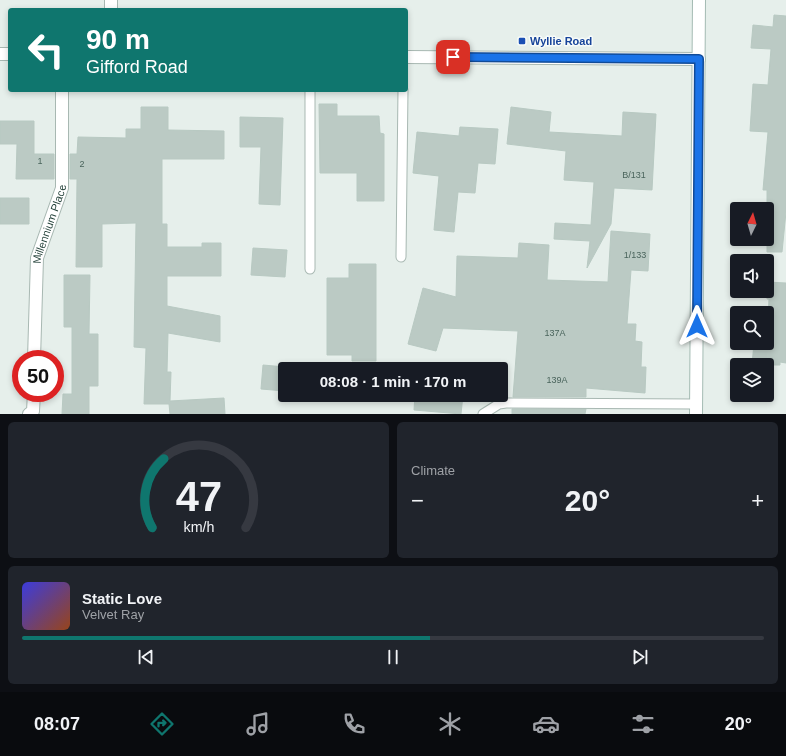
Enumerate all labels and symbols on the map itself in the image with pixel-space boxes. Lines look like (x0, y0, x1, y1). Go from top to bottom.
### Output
place label: Wyllie Road (530, 35, 592, 47)
marker: Wyllie Road (517, 36, 527, 46)
pin (436, 40, 470, 74)
house number: 1 (37, 156, 43, 166)
house number: 2 (79, 159, 85, 169)
house number: B/131 (622, 170, 646, 180)
street label: Millennium Place (31, 185, 68, 264)
north arrow (730, 202, 774, 246)
house number: 1/133 (624, 250, 646, 260)
position arrow (676, 305, 718, 347)
house number: 137A (544, 328, 566, 338)
speed limit sign: 50 (12, 350, 64, 402)
house number: 139A (546, 375, 568, 385)

